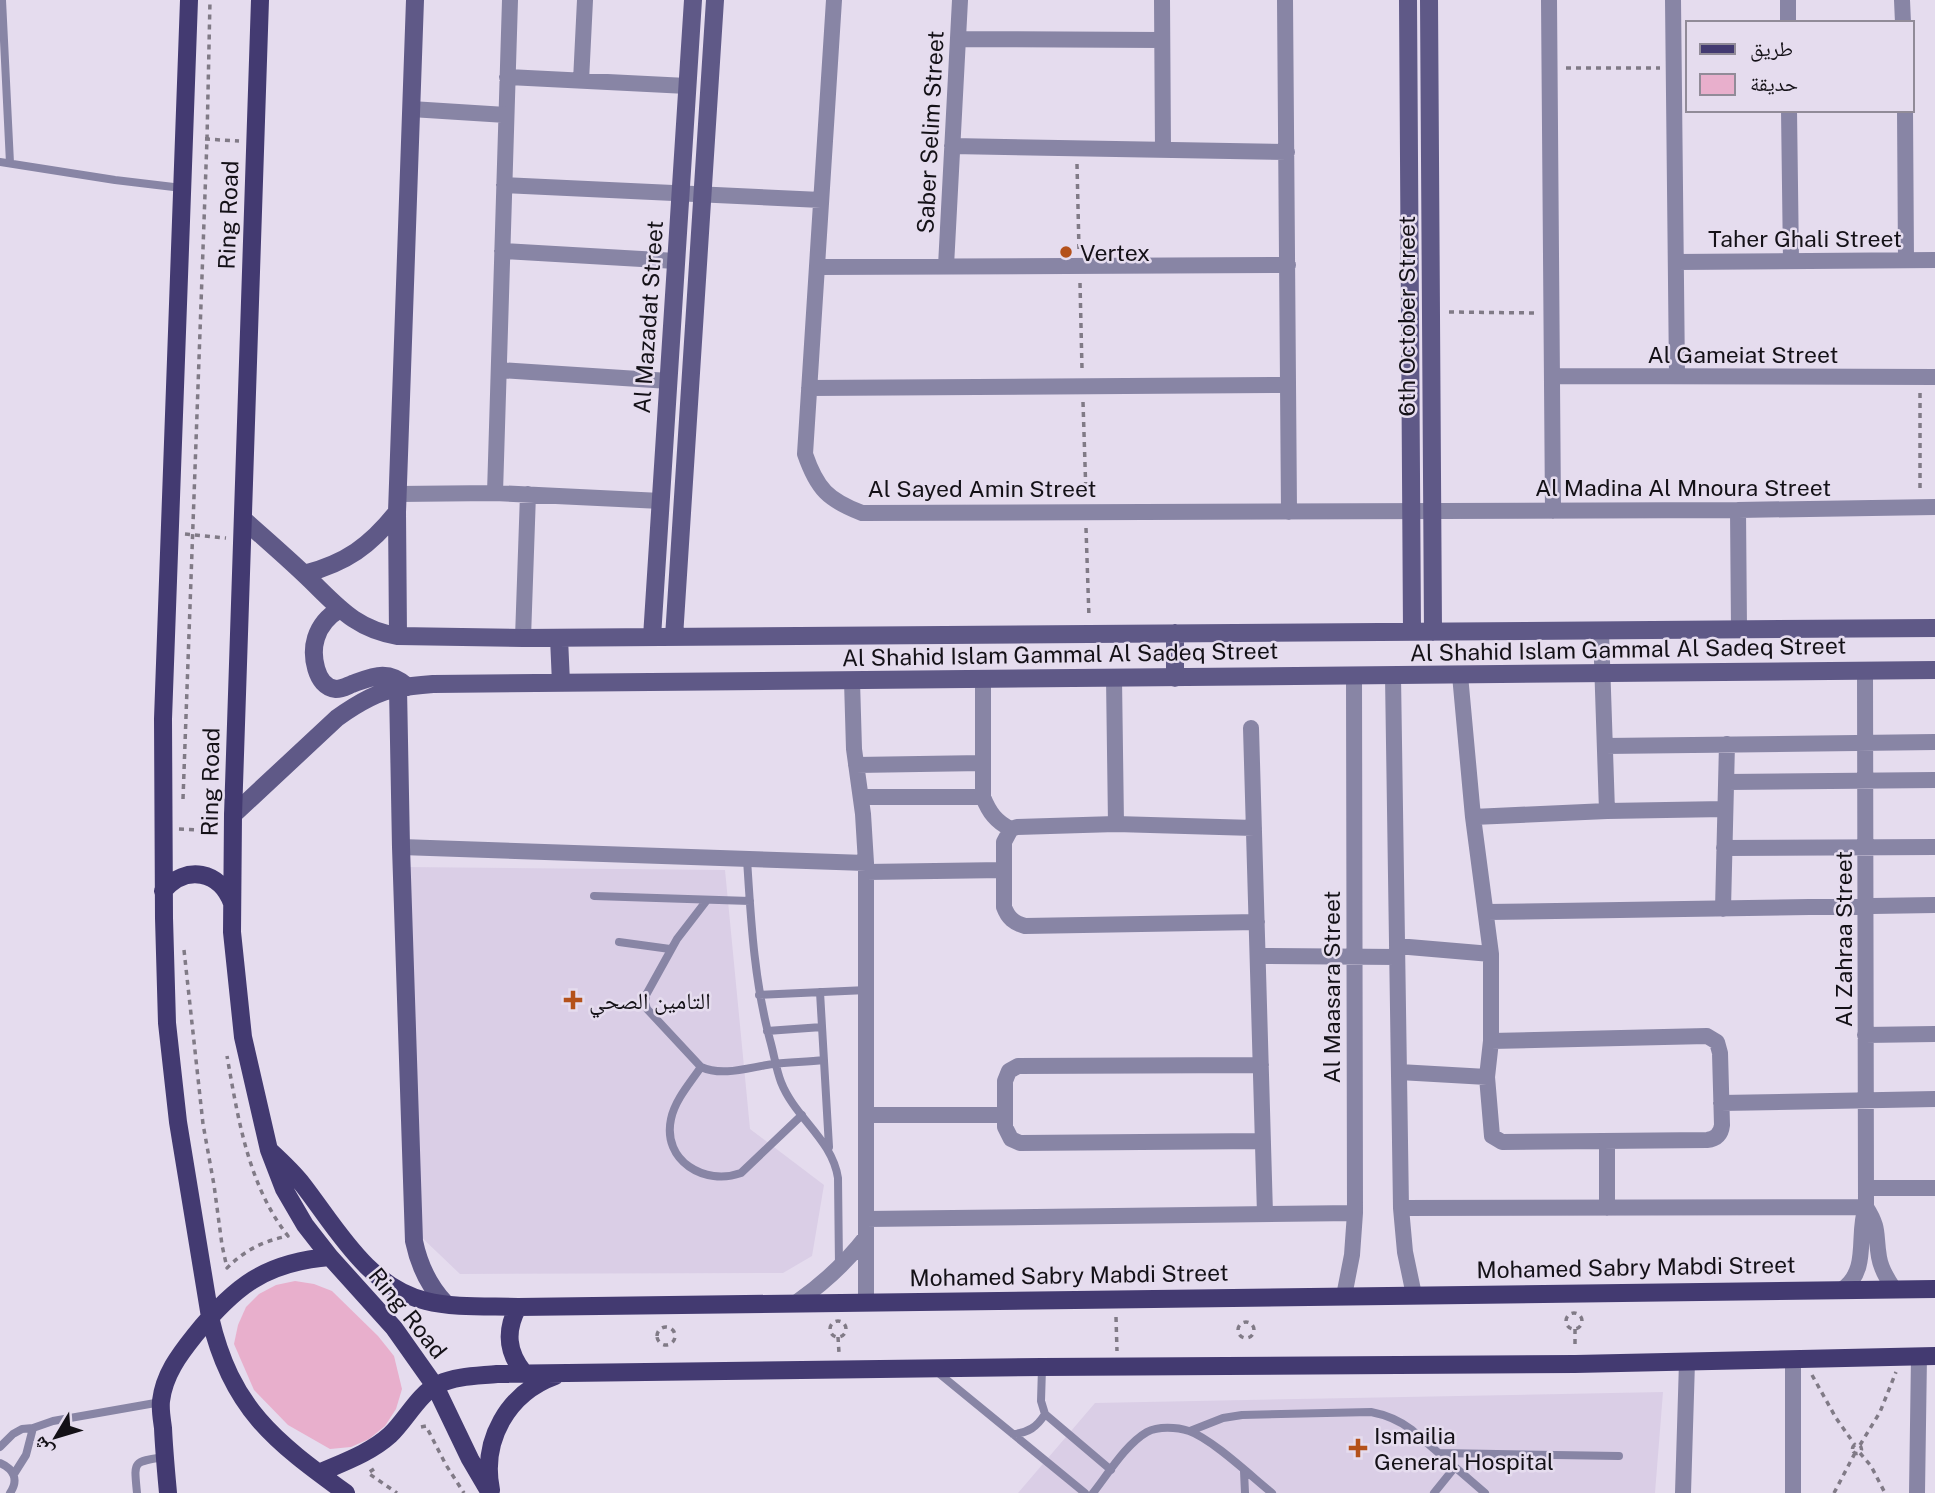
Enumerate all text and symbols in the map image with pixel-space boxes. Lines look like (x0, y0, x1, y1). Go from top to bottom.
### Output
legend (1686, 21, 1914, 112)
street label: Saber Selim Street (911, 30, 949, 234)
text: طريق (1750, 36, 1793, 62)
text: حديقة (1750, 71, 1798, 96)
street label: Ring Road (213, 160, 243, 270)
street label: 6th October Street (1393, 216, 1420, 416)
street label: Al Mazadat Street (628, 220, 668, 414)
street label: Taher Ghali Street (1708, 225, 1902, 252)
place label: Vertex (1080, 239, 1150, 266)
marker: Vertex (1058, 244, 1074, 260)
street label: Al Gameiat Street (1647, 341, 1839, 368)
street label: Al Madina Al Mnoura Street (1535, 474, 1831, 501)
street label: Al Sayed Amin Street (867, 475, 1097, 502)
street label: Al Shahid Islam Gammal Al Sadeq Street (1410, 632, 1846, 666)
street label: Al Shahid Islam Gammal Al Sadeq Street (842, 637, 1278, 671)
street label: Ring Road (196, 727, 224, 837)
street label: Al Zahraa Street (1830, 851, 1857, 1027)
street label: Al Maasara Street (1318, 891, 1345, 1083)
place label: التامين الصحي (589, 987, 711, 1019)
marker: التامين الصحي (563, 990, 583, 1010)
street label: Mohamed Sabry Mabdi Street (1476, 1251, 1796, 1283)
street label: Mohamed Sabry Mabdi Street (909, 1259, 1229, 1291)
street label: Ring Road (363, 1262, 453, 1364)
north arrow (21, 1402, 91, 1472)
place label: Ismailia General Hospital (1374, 1422, 1554, 1475)
text: ش (28, 1432, 58, 1462)
marker: Ismailia General Hospital (1348, 1438, 1368, 1458)

